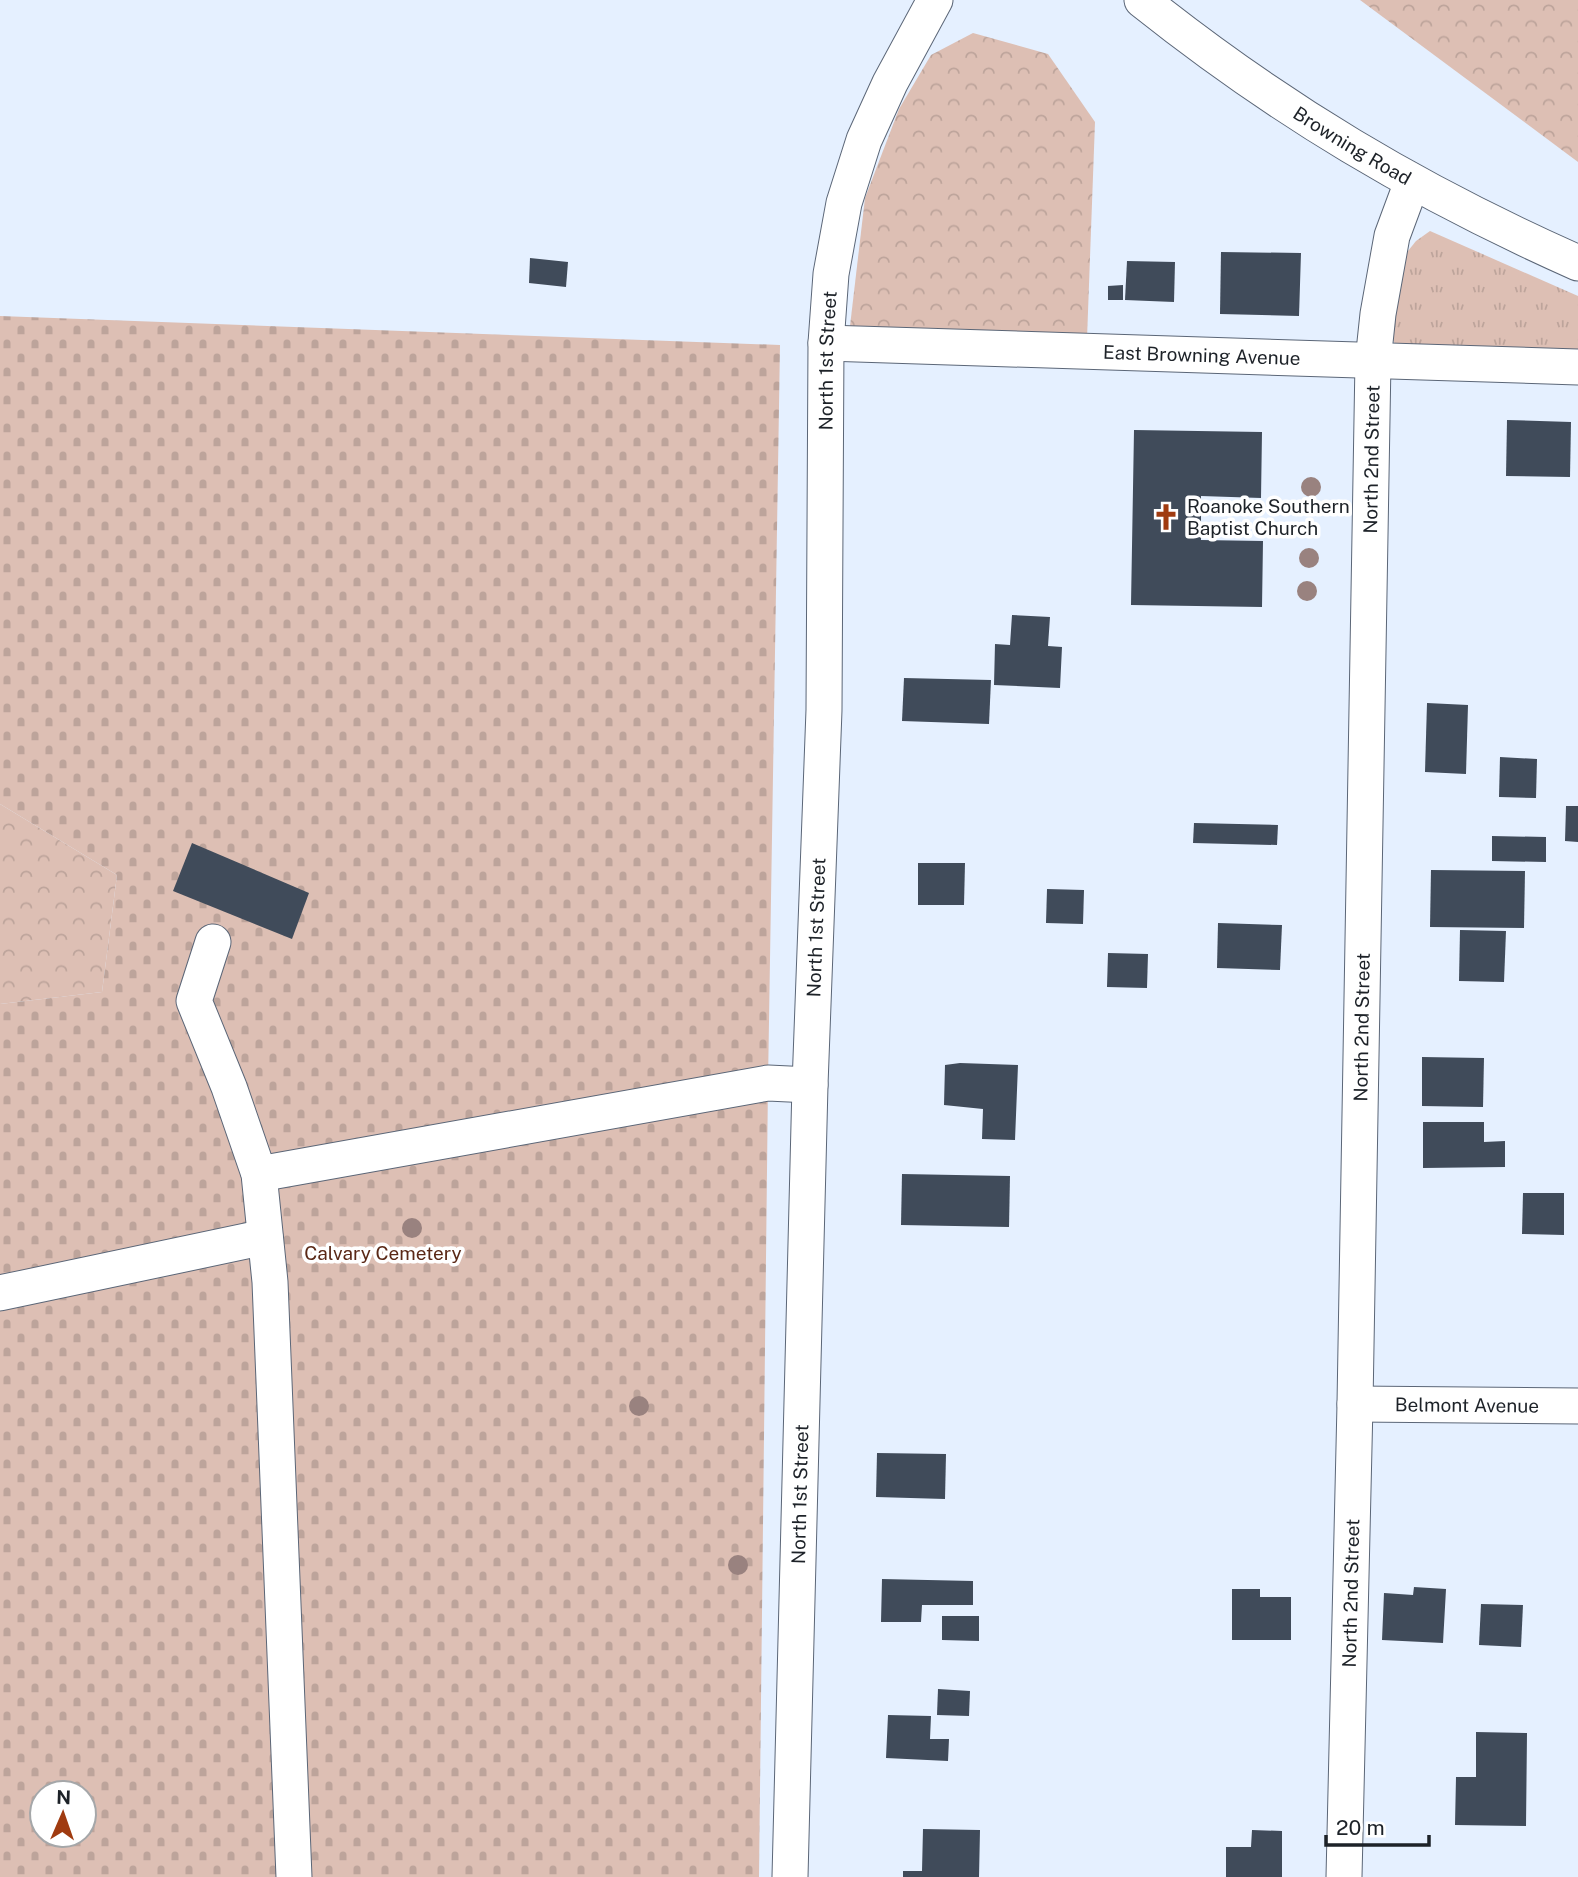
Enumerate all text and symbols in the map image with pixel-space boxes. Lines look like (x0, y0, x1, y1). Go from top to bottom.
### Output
street label: Browning Road (1289, 102, 1415, 189)
street label: North 1st Street (815, 290, 841, 430)
street label: East Browning Avenue (1103, 341, 1301, 369)
street label: North 2nd Street (1359, 385, 1384, 534)
place label: Roanoke Southern Baptist Church (1187, 495, 1350, 539)
church icon: Roanoke Southern Baptist Church (1151, 502, 1181, 532)
street label: North 1st Street (802, 857, 829, 998)
street label: North 2nd Street (1349, 953, 1374, 1102)
park label: Calvary Cemetery (304, 1242, 462, 1264)
street label: Belmont Avenue (1395, 1393, 1539, 1417)
street label: North 1st Street (787, 1424, 812, 1564)
street label: North 2nd Street (1338, 1518, 1363, 1668)
north arrow (28, 1779, 98, 1849)
text: N (56, 1786, 71, 1808)
scale bar (1326, 1804, 1429, 1848)
text: 20 m (1336, 1815, 1385, 1840)

